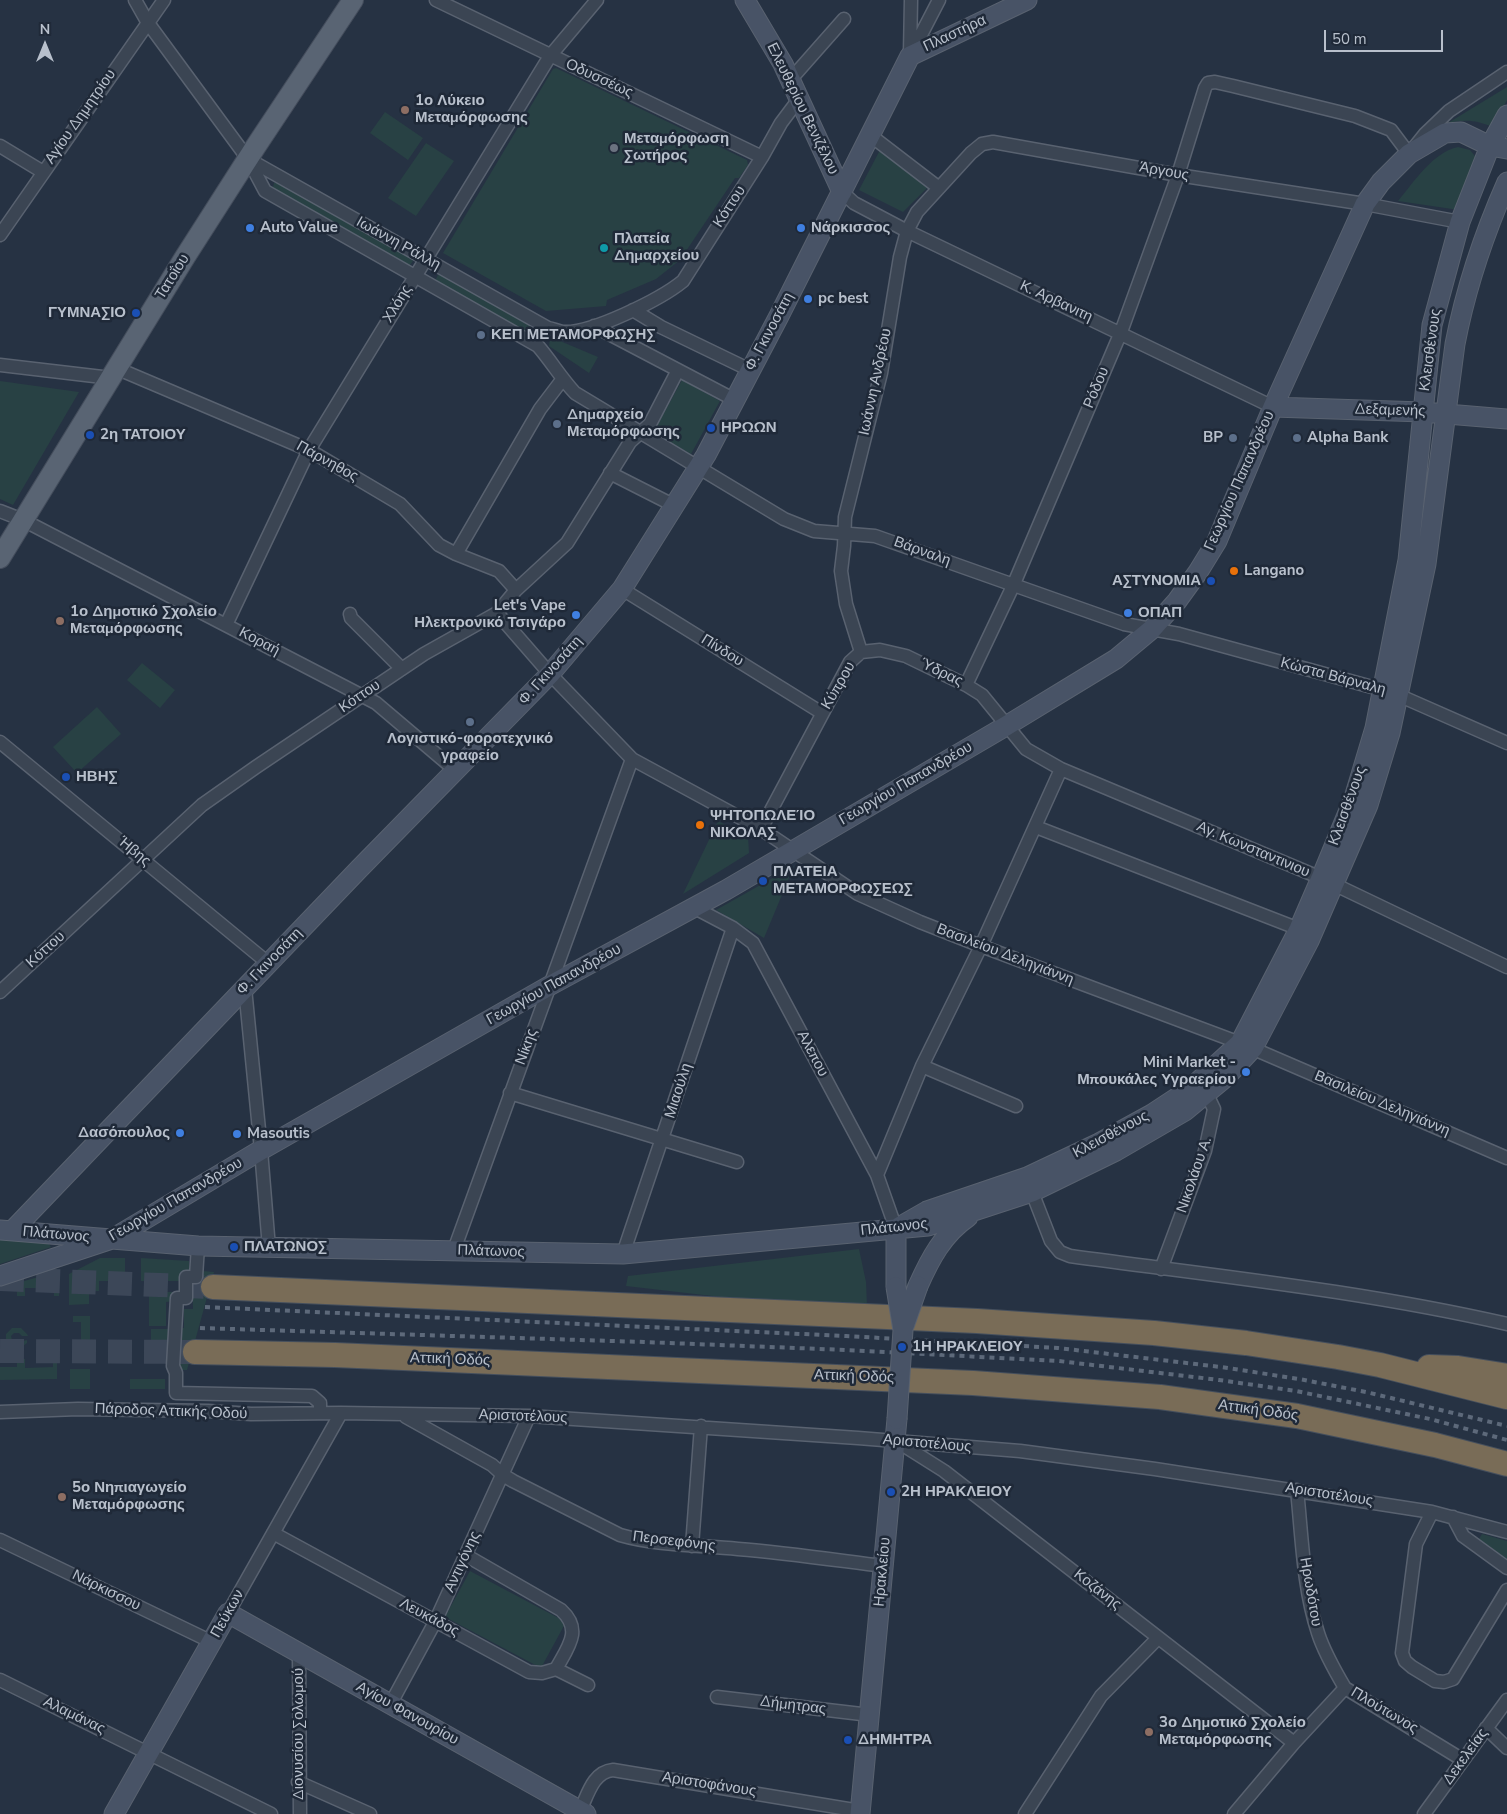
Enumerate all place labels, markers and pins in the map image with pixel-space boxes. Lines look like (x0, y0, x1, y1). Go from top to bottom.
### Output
place label: 1ο Λύκειο Μεταμόρφωσης (415, 92, 528, 127)
marker: 1ο Λύκειο Μεταμόρφωσης (399, 104, 411, 116)
place label: Μεταμόρφωση Σωτήρος (624, 130, 729, 165)
marker: Μεταμόρφωση Σωτήρος (608, 142, 620, 154)
place label: Auto Value (260, 219, 338, 237)
place label: Νάρκισσος (811, 219, 890, 237)
marker: Auto Value (244, 222, 256, 234)
marker: Νάρκισσος (795, 222, 807, 234)
place label: Πλατεία Δημαρχείου (614, 230, 699, 265)
marker: Πλατεία Δημαρχείου (598, 242, 610, 254)
place label: pc best (818, 290, 868, 308)
marker: pc best (802, 293, 814, 305)
place label: ΓΥΜΝΑΣΙΟ (48, 304, 126, 322)
marker: ΓΥΜΝΑΣΙΟ (130, 307, 142, 319)
place label: ΚΕΠ ΜΕΤΑΜΟΡΦΩΣΗΣ (491, 326, 655, 344)
marker: ΚΕΠ ΜΕΤΑΜΟΡΦΩΣΗΣ (475, 329, 487, 341)
place label: Δημαρχείο Μεταμόρφωσης (567, 406, 680, 441)
marker: Δημαρχείο Μεταμόρφωσης (551, 418, 563, 430)
place label: ΗΡΩΩΝ (721, 419, 777, 437)
marker: ΗΡΩΩΝ (705, 422, 717, 434)
place label: 2η ΤΑΤΟΙΟΥ (100, 426, 186, 444)
marker: 2η ΤΑΤΟΙΟΥ (84, 429, 96, 441)
place label: BP (1203, 429, 1223, 447)
place label: Alpha Bank (1307, 429, 1388, 447)
marker: BP (1227, 432, 1239, 444)
marker: Alpha Bank (1291, 432, 1303, 444)
place label: Langano (1244, 562, 1304, 580)
marker: Langano (1228, 565, 1240, 577)
place label: ΑΣΤΥΝΟΜΙΑ (1112, 572, 1201, 590)
marker: ΑΣΤΥΝΟΜΙΑ (1205, 575, 1217, 587)
place label: Let's Vape Ηλεκτρονικό Τσιγάρο (414, 597, 566, 632)
place label: 1ο Δημοτικό Σχολείο Μεταμόρφωσης (70, 603, 217, 638)
place label: ΟΠΑΠ (1138, 604, 1182, 622)
marker: ΟΠΑΠ (1122, 607, 1134, 619)
marker: Let's Vape Ηλεκτρονικό Τσιγάρο (570, 609, 582, 621)
marker: 1ο Δημοτικό Σχολείο Μεταμόρφωσης (54, 615, 66, 627)
marker: Λογιστικό-φοροτεχνικό γραφείο (464, 716, 476, 728)
place label: Λογιστικό-φοροτεχνικό γραφείο (387, 730, 553, 765)
place label: ΗΒΗΣ (76, 768, 117, 786)
marker: ΗΒΗΣ (60, 771, 72, 783)
place label: ΨΗΤΟΠΩΛΕΊΟ ΝΙΚΟΛΑΣ (710, 807, 815, 842)
marker: ΨΗΤΟΠΩΛΕΊΟ ΝΙΚΟΛΑΣ (694, 819, 706, 831)
place label: ΠΛΑΤΕΙΑ ΜΕΤΑΜΟΡΦΩΣΕΩΣ (773, 863, 913, 898)
marker: ΠΛΑΤΕΙΑ ΜΕΤΑΜΟΡΦΩΣΕΩΣ (757, 875, 769, 887)
place label: Mini Market - Μπουκάλες Υγραερίου (1077, 1054, 1236, 1089)
marker: Mini Market - Μπουκάλες Υγραερίου (1240, 1066, 1252, 1078)
place label: Δασόπουλος (78, 1124, 170, 1142)
place label: Masoutis (247, 1125, 310, 1143)
marker: Δασόπουλος (174, 1127, 186, 1139)
marker: Masoutis (231, 1128, 243, 1140)
place label: ΠΛΑΤΩΝΟΣ (244, 1238, 327, 1256)
marker: ΠΛΑΤΩΝΟΣ (228, 1241, 240, 1253)
place label: 1Η ΗΡΑΚΛΕΙΟΥ (912, 1338, 1023, 1356)
marker: 1Η ΗΡΑΚΛΕΙΟΥ (896, 1341, 908, 1353)
place label: 5ο Νηπιαγωγείο Μεταμόρφωσης (72, 1479, 187, 1514)
place label: 2Η ΗΡΑΚΛΕΙΟΥ (901, 1483, 1012, 1501)
marker: 2Η ΗΡΑΚΛΕΙΟΥ (885, 1486, 897, 1498)
marker: 5ο Νηπιαγωγείο Μεταμόρφωσης (56, 1491, 68, 1503)
place label: 3ο Δημοτικό Σχολείο Μεταμόρφωσης (1159, 1714, 1306, 1749)
marker: 3ο Δημοτικό Σχολείο Μεταμόρφωσης (1143, 1726, 1155, 1738)
place label: ΔΗΜΗΤΡΑ (858, 1731, 932, 1749)
marker: ΔΗΜΗΤΡΑ (842, 1734, 854, 1746)

